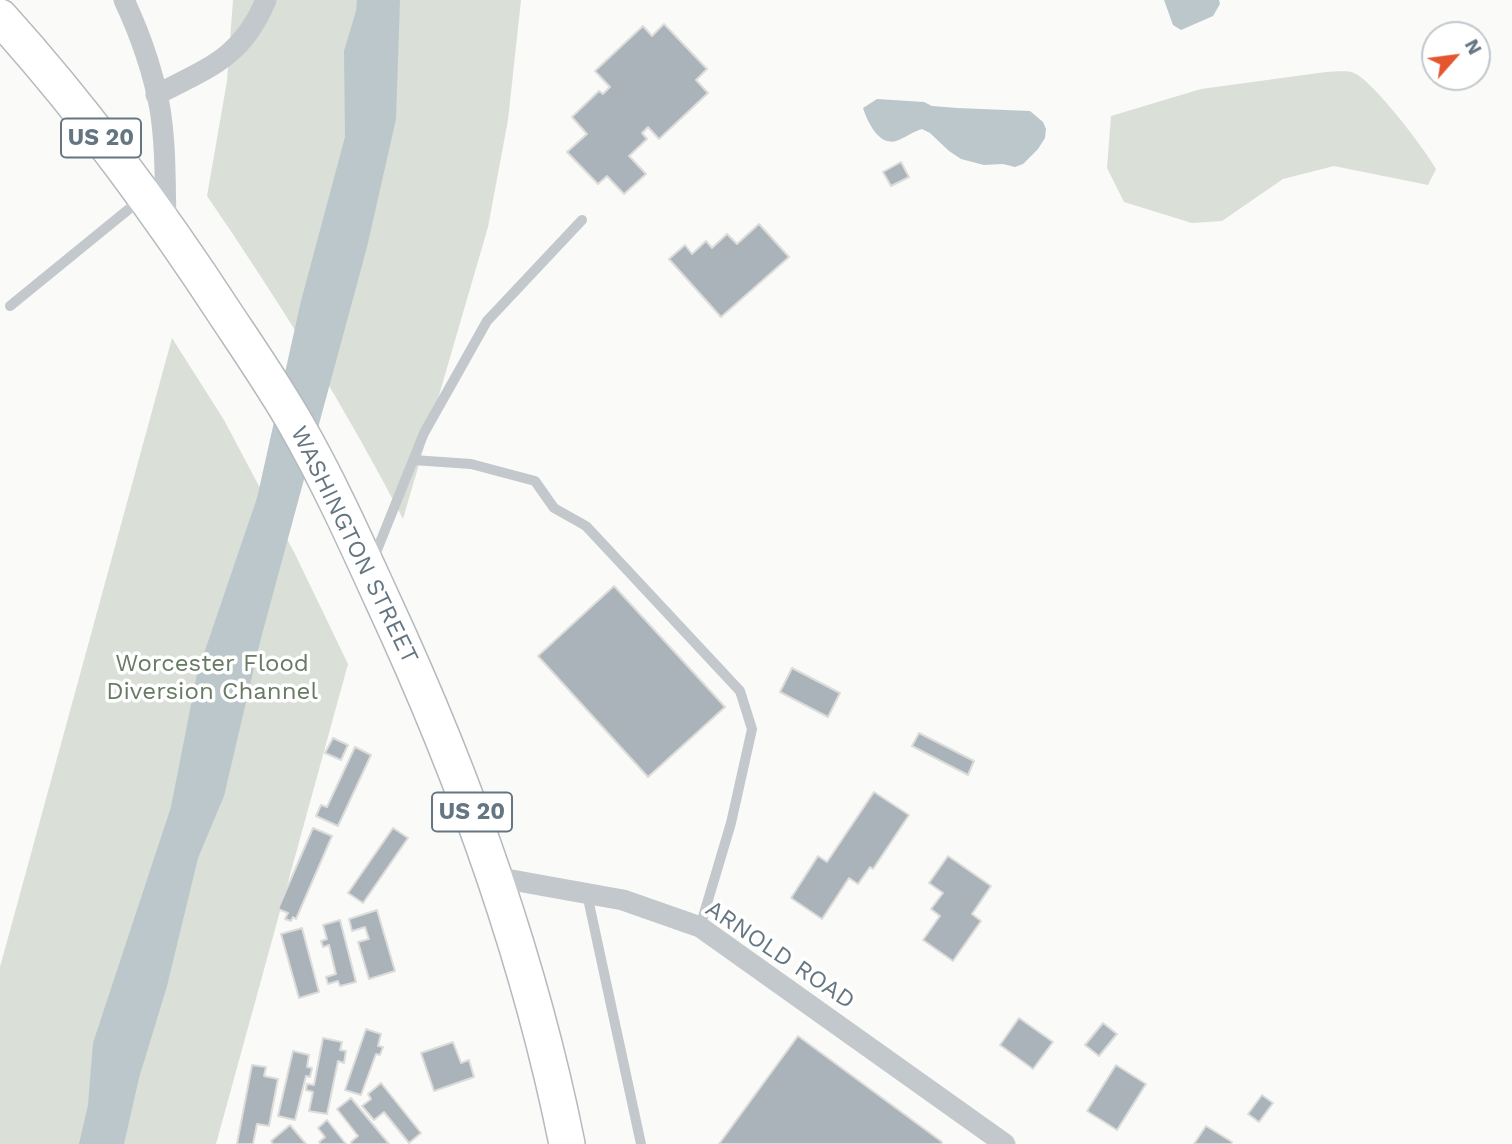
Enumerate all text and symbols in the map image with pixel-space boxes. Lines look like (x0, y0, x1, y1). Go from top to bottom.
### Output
north arrow (1421, 21, 1491, 91)
text: N (1460, 35, 1487, 58)
road number: US 20 (61, 119, 141, 158)
street label: WASHINGTON STREET (284, 422, 424, 668)
park label: Worcester Flood Diversion Channel (106, 650, 318, 706)
road number: US 20 (432, 792, 512, 832)
street label: ARNOLD ROAD (700, 895, 860, 1015)

